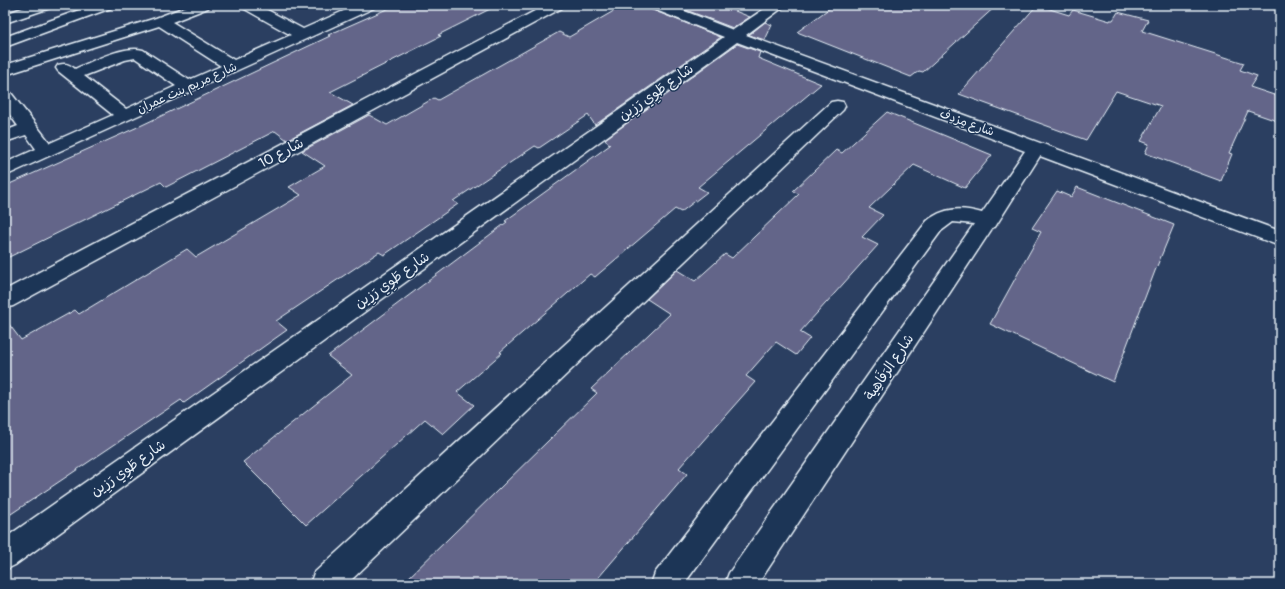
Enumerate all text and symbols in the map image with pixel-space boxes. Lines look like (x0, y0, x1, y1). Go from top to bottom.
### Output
street label: شارع مريم بنت عمران (135, 59, 240, 118)
street label: شارع طَوِي رَزِين (615, 60, 698, 126)
street label: شارع مِرْدِف (937, 106, 996, 141)
street label: شارع 10 (256, 134, 307, 173)
street label: شارع طَوِي رَزِين (351, 248, 434, 314)
street label: شارع الرَفَاهِية (860, 330, 918, 404)
street label: شارع طَوِي رَزِين (87, 436, 170, 502)

